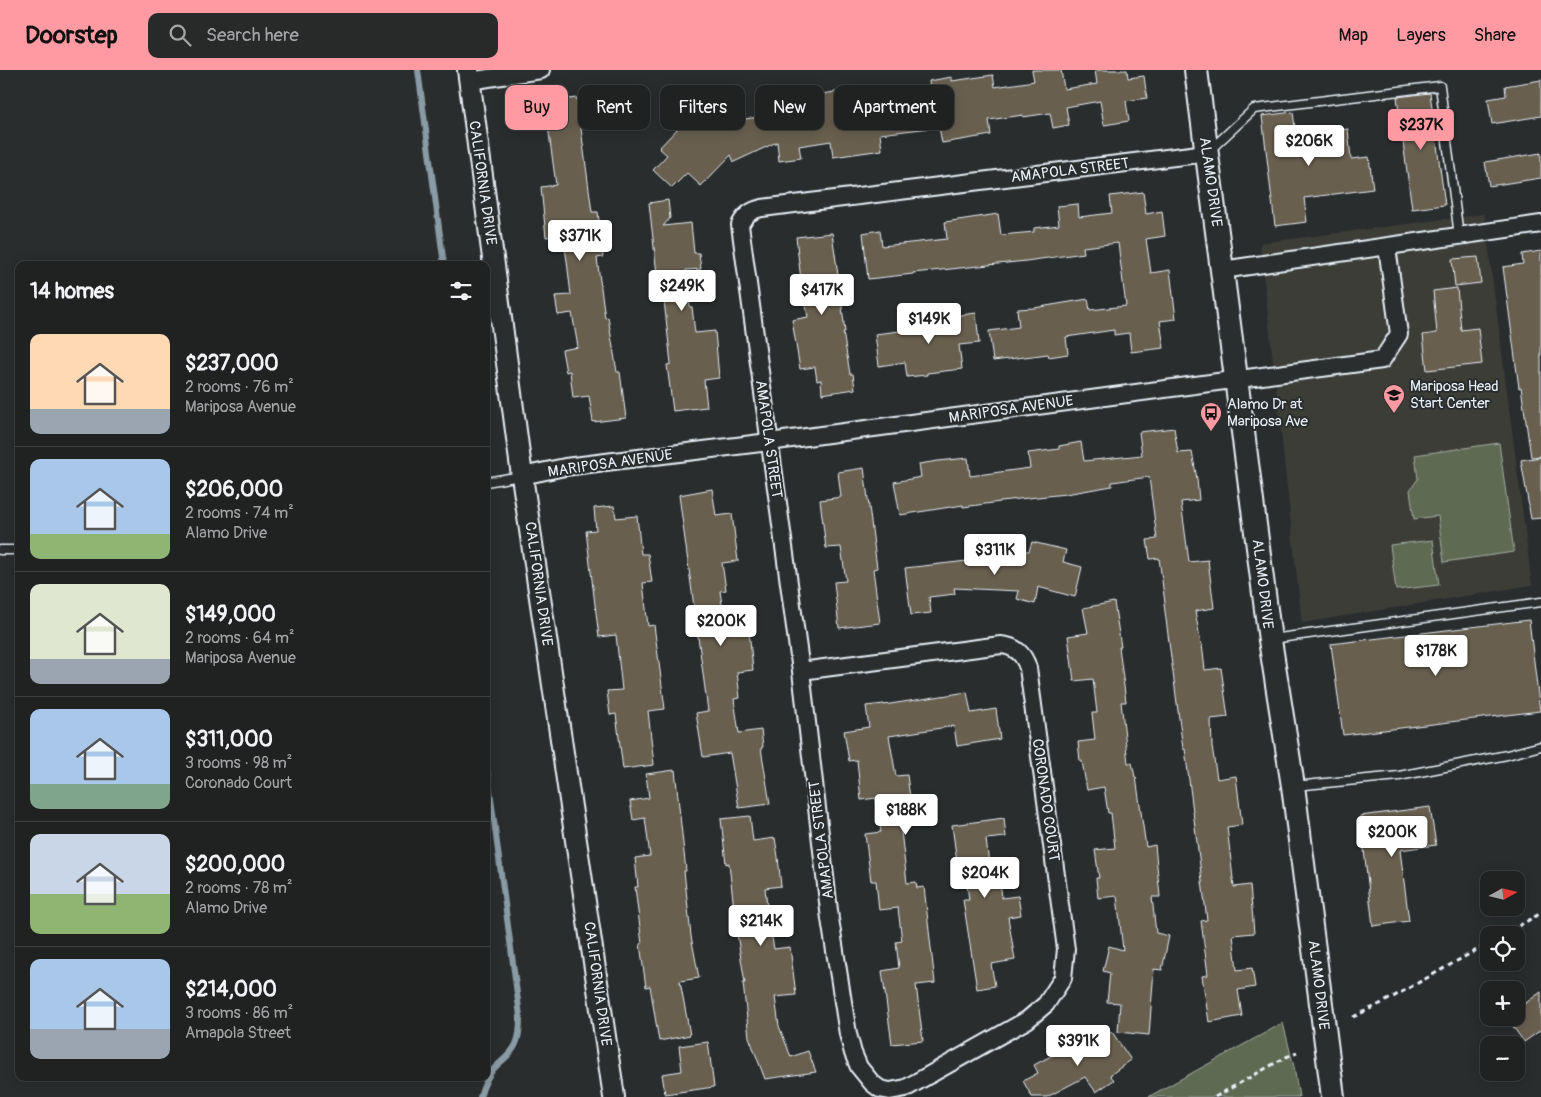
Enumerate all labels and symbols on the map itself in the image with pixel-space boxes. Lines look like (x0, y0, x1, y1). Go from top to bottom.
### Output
pin: $237K (1386, 108, 1456, 151)
street label: CALIFORNIA DRIVE (464, 120, 501, 247)
pin: $206K (1274, 124, 1344, 167)
street label: ALAMO DRIVE (1195, 136, 1226, 228)
street label: AMAPOLA STREET (1010, 154, 1130, 187)
pin: $371K (545, 220, 615, 262)
pin: $249K (647, 270, 717, 312)
pin: $417K (787, 274, 857, 316)
pin: $149K (894, 302, 964, 345)
place label: Mariposa Head Start Center (1410, 377, 1499, 413)
street label: AMAPOLA STREET (751, 379, 786, 499)
school or university icon: Mariposa Head Start Center (1382, 383, 1406, 414)
street label: MARIPOSA AVENUE (947, 391, 1075, 428)
place label: Alamo Dr at Mariposa Ave (1227, 395, 1308, 431)
bus stop icon: Alamo Dr at Mariposa Ave (1199, 401, 1223, 432)
street label: MARIPOSA AVENUE (546, 445, 674, 482)
street label: CALIFORNIA DRIVE (520, 521, 557, 648)
pin: $311K (960, 534, 1030, 576)
street label: ALAMO DRIVE (1248, 538, 1277, 630)
pin: $200K (686, 604, 756, 647)
pin: $178K (1401, 634, 1471, 677)
street label: CORONADO COURT (1027, 738, 1064, 863)
street label: AMAPOLA STREET (805, 780, 838, 900)
pin: $188K (871, 794, 941, 836)
pin: $200K (1357, 816, 1427, 858)
pin: $204K (950, 856, 1020, 899)
north arrow (1480, 871, 1525, 916)
pin: $214K (726, 904, 796, 947)
street label: CALIFORNIA DRIVE (579, 921, 616, 1048)
street label: ALAMO DRIVE (1304, 939, 1333, 1031)
pin: $391K (1043, 1024, 1113, 1067)

